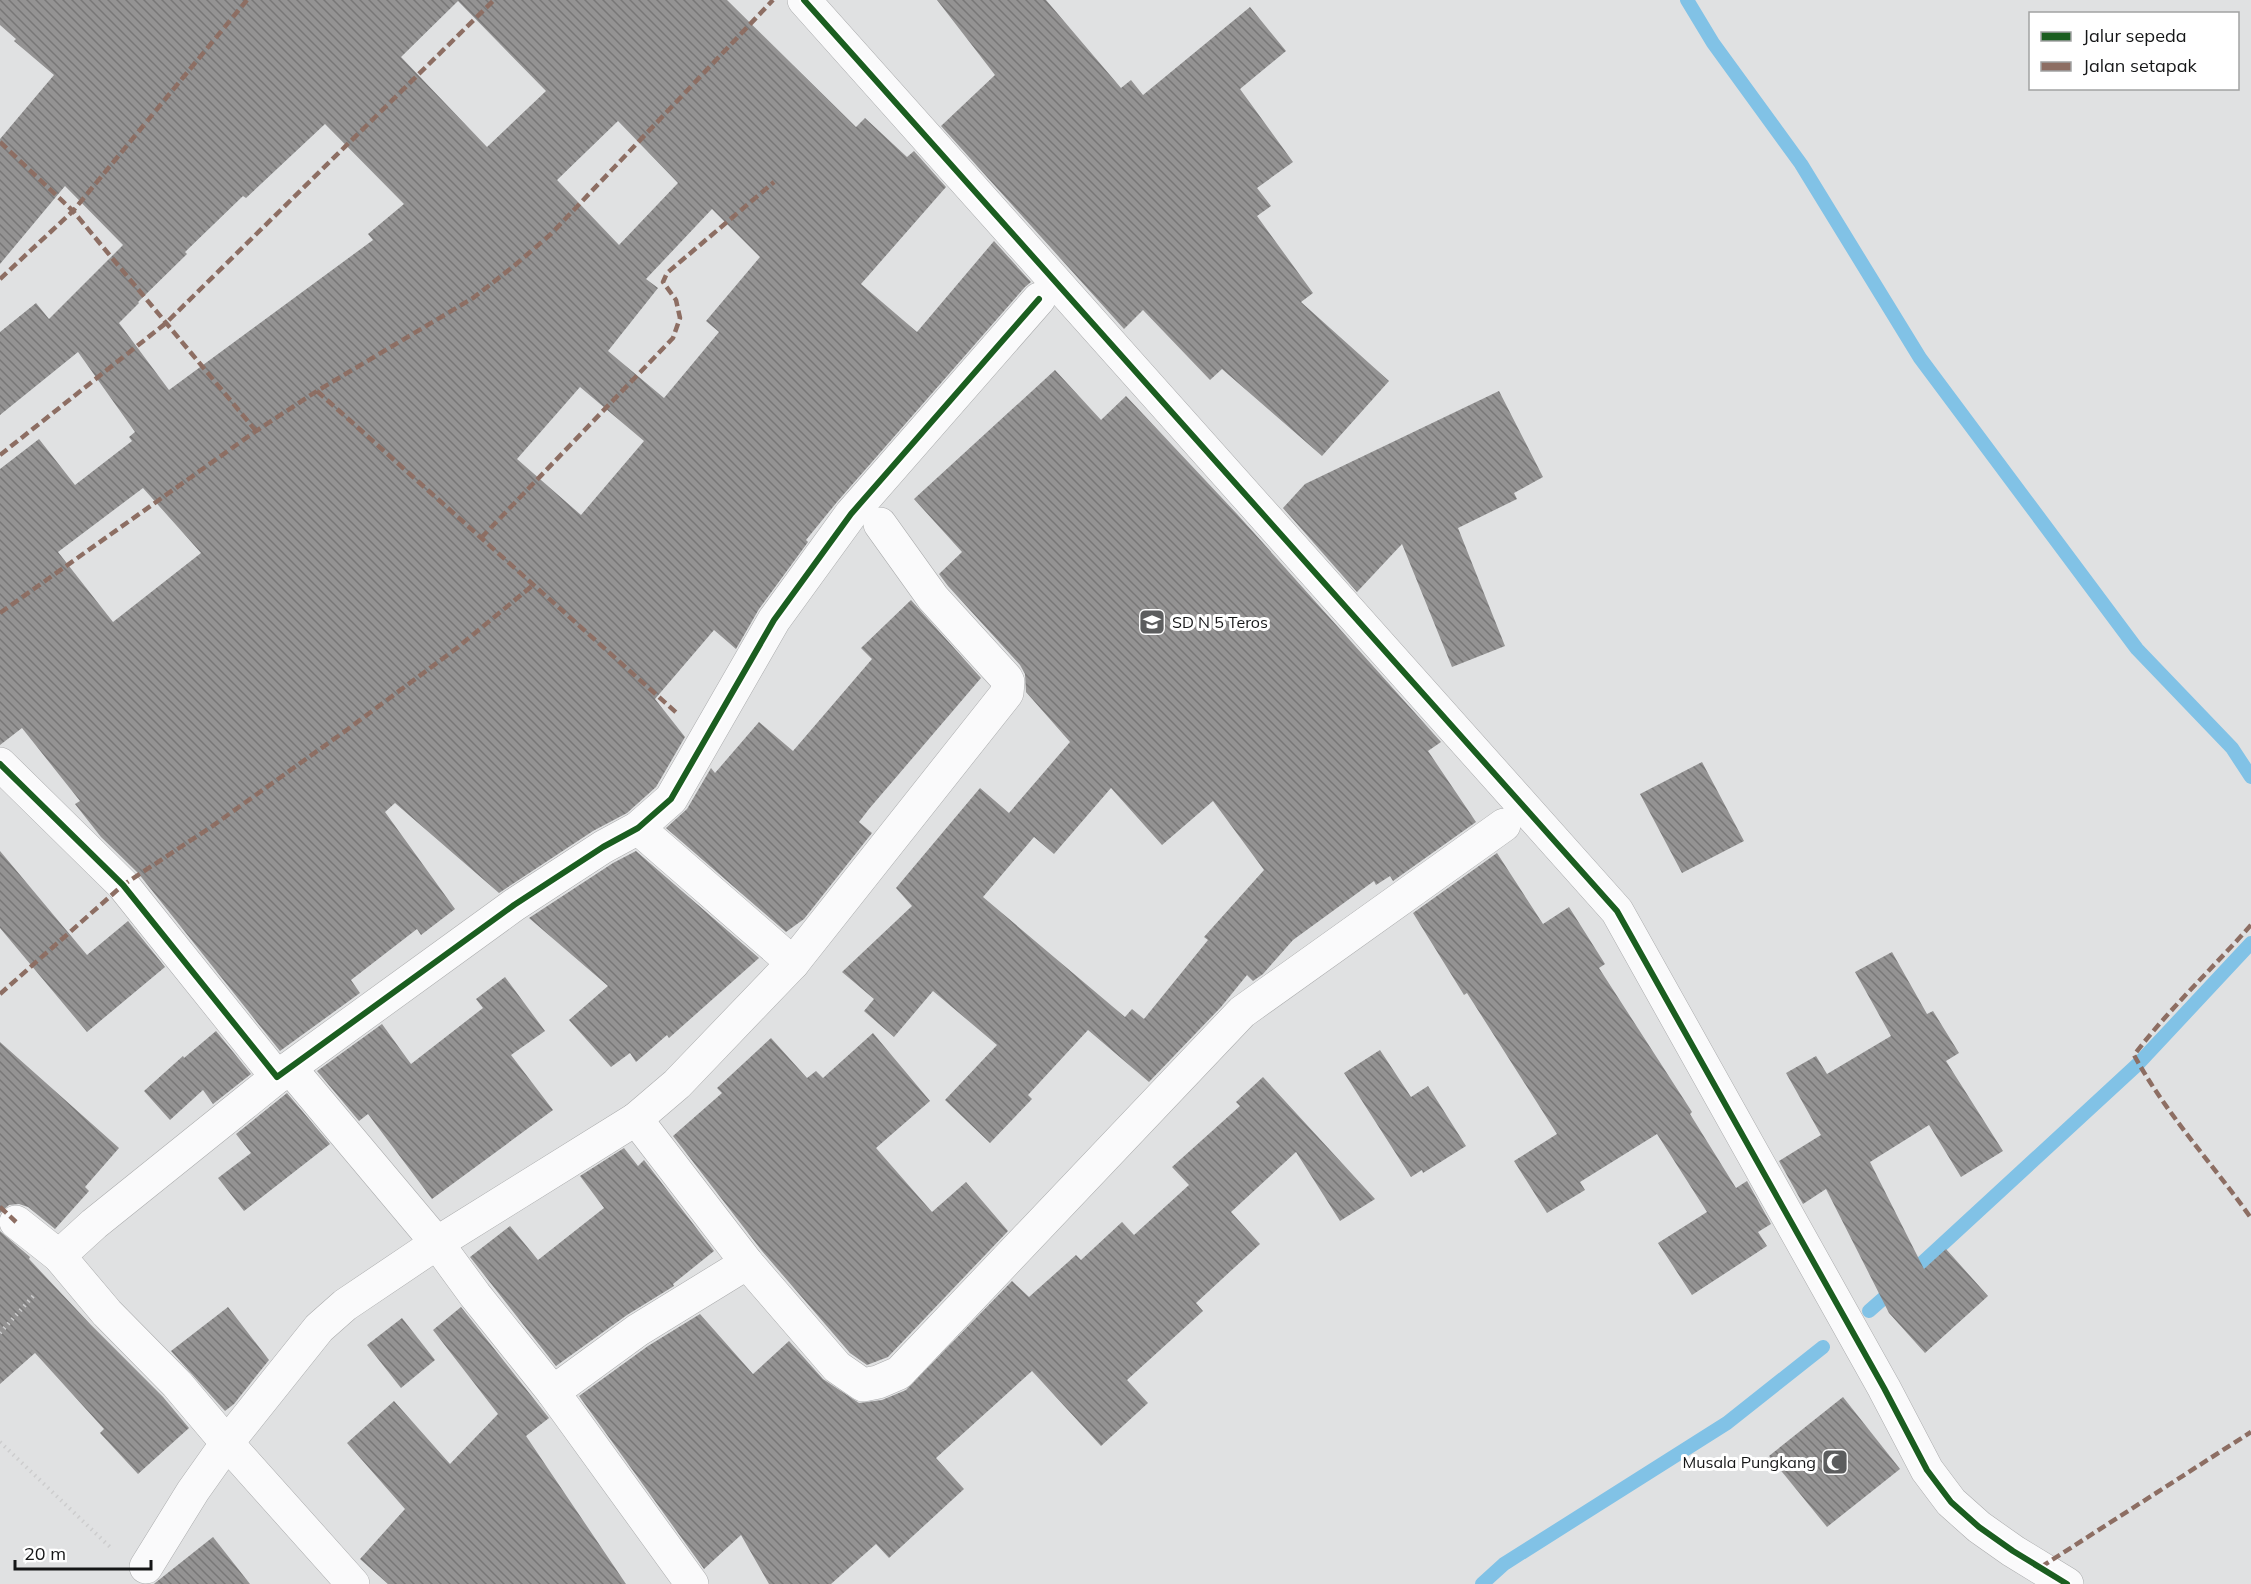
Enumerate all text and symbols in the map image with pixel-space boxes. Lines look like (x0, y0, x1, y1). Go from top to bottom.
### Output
legend (2029, 12, 2239, 90)
text: Jalur sepeda (2083, 24, 2187, 47)
text: Jalan setapak (2083, 54, 2197, 77)
school or university icon: SD N 5 Teros (1137, 607, 1167, 637)
place label: SD N 5 Teros (1172, 612, 1268, 632)
mosque icon: Musala Pungkang (1820, 1447, 1850, 1477)
place label: Musala Pungkang (1683, 1452, 1816, 1472)
scale bar (15, 1533, 152, 1571)
text: 20 m (24, 1542, 66, 1565)

